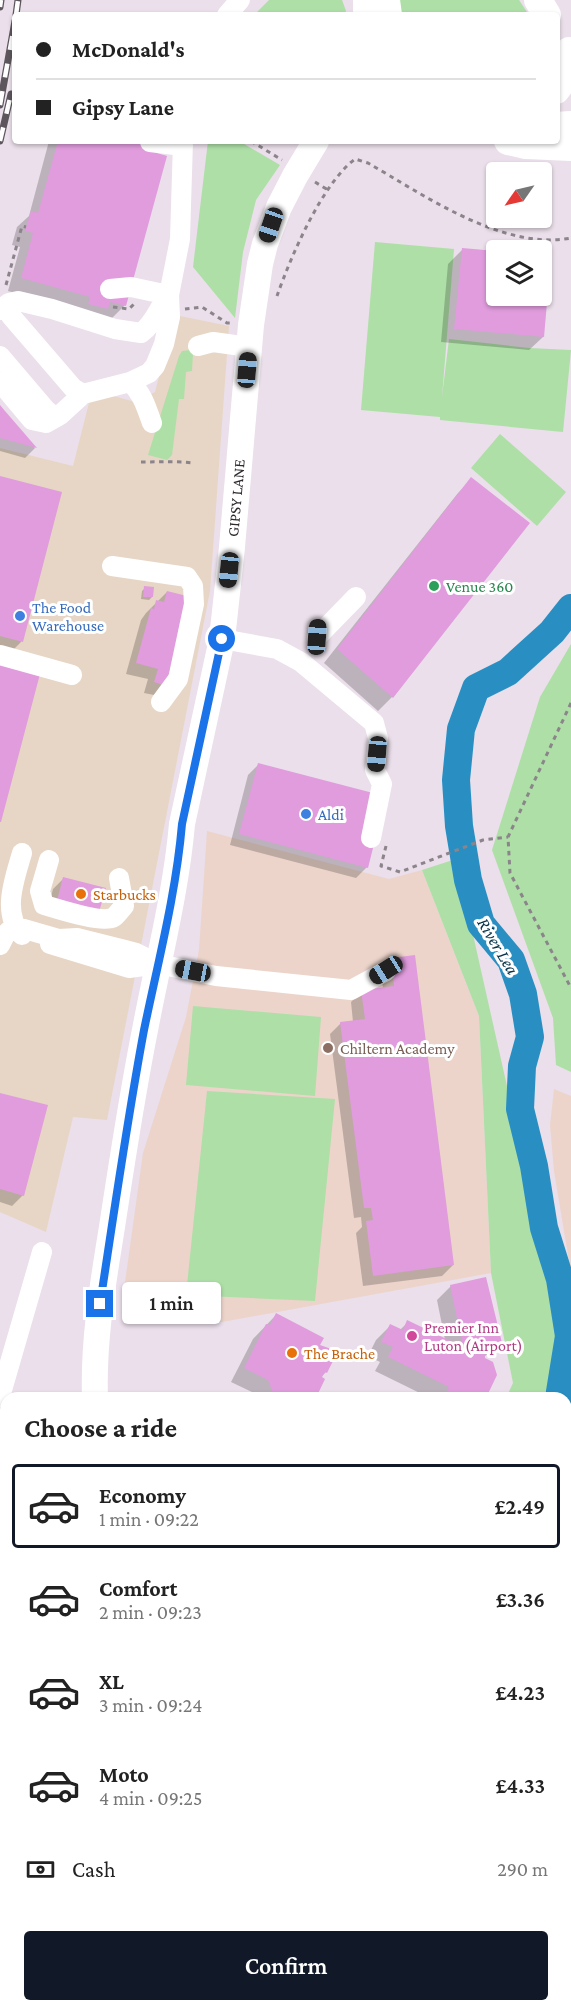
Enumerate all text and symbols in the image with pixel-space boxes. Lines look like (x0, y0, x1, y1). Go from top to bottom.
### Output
text: McDonald's (72, 37, 185, 62)
text: Gipsy Lane (72, 95, 174, 120)
north arrow (486, 162, 552, 228)
map controls (486, 162, 552, 306)
car (257, 205, 285, 245)
button: layers (486, 240, 552, 306)
car (236, 351, 258, 389)
street label: GIPSY LANE (224, 458, 248, 538)
car (218, 551, 240, 589)
place label: Venue 360 (446, 578, 513, 595)
marker: Venue 360 (427, 579, 441, 593)
place label: The Food Warehouse (32, 599, 104, 634)
marker: The Food Warehouse (13, 609, 27, 623)
car (307, 618, 327, 656)
route start (208, 625, 235, 652)
car (366, 735, 388, 773)
place label: Aldi (318, 806, 344, 823)
marker: Aldi (299, 807, 313, 821)
place label: Starbucks (93, 886, 156, 903)
marker: Starbucks (74, 887, 88, 901)
water label: River Lea (473, 914, 523, 979)
car (366, 953, 406, 987)
car (174, 959, 212, 983)
place label: Chiltern Academy (340, 1040, 455, 1058)
marker: Chiltern Academy (321, 1041, 335, 1055)
callout: 1 min (121, 1283, 220, 1325)
route end (86, 1290, 113, 1317)
text: 1 min (149, 1292, 194, 1314)
place label: Premier Inn Luton (Airport) (424, 1319, 523, 1355)
marker: Premier Inn Luton (Airport) (405, 1329, 419, 1343)
place label: The Brache (304, 1345, 375, 1362)
marker: The Brache (285, 1346, 299, 1360)
text: Choose a ride (24, 1413, 177, 1443)
icon: car (27, 1479, 81, 1533)
text: Economy (99, 1483, 186, 1508)
text: £2.49 (495, 1494, 545, 1519)
text: 1 min · 09:22 (99, 1508, 199, 1530)
icon: car (27, 1572, 81, 1626)
text: Comfort (99, 1576, 177, 1601)
text: £3.36 (496, 1587, 545, 1612)
text: 2 min · 09:23 (99, 1601, 202, 1623)
icon: car (27, 1665, 81, 1719)
text: XL (99, 1669, 124, 1694)
text: £4.23 (495, 1680, 545, 1705)
text: 3 min · 09:24 (99, 1694, 202, 1716)
icon: car (27, 1758, 81, 1812)
text: Moto (99, 1762, 149, 1787)
text: £4.33 (496, 1773, 545, 1798)
text: 4 min · 09:25 (99, 1787, 202, 1809)
icon: cash (24, 1853, 57, 1886)
text: Cash (72, 1857, 116, 1882)
text: 290 m (497, 1858, 548, 1880)
button: Confirm (24, 1931, 548, 2000)

